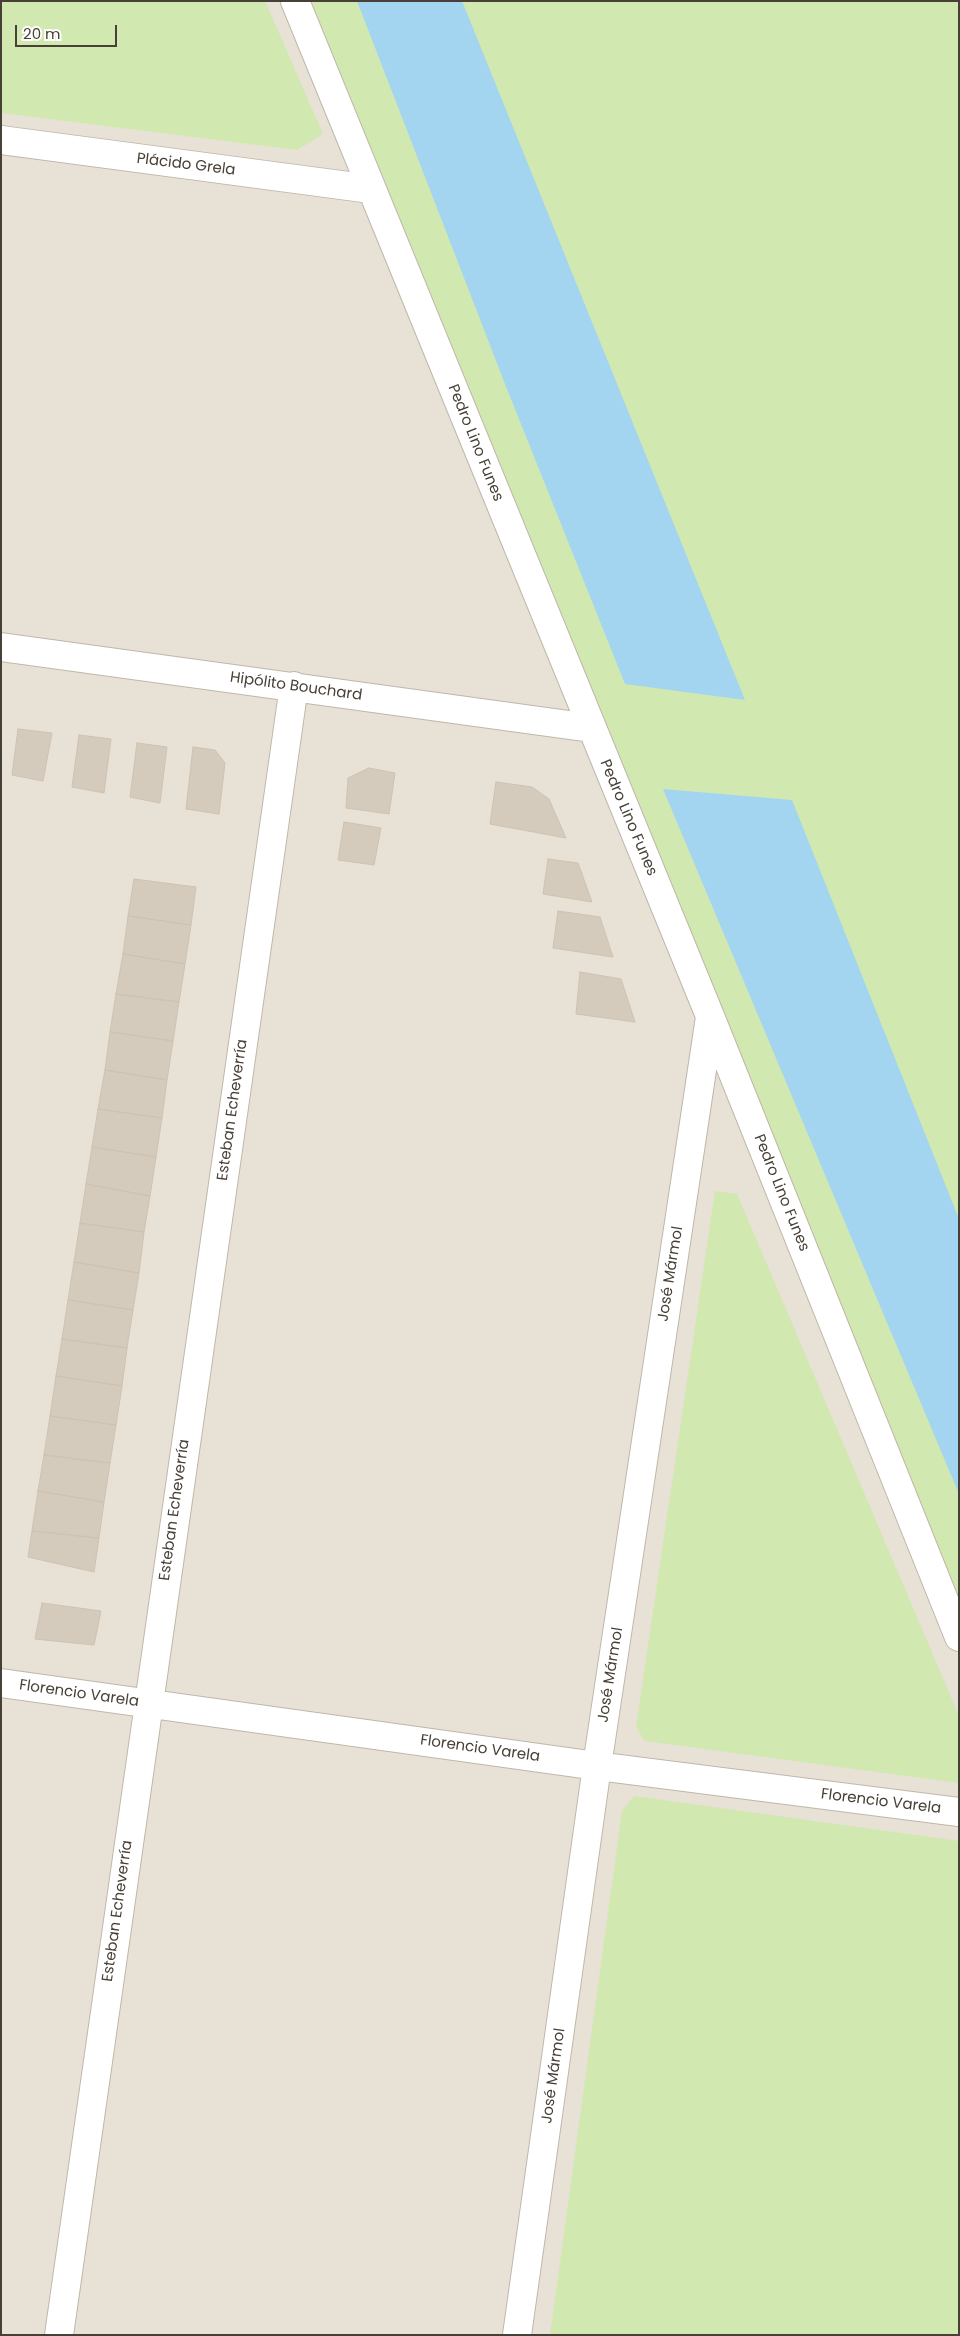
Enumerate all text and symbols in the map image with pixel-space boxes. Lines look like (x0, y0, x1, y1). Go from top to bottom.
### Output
scale bar (18, 15, 120, 47)
text: 20 m (23, 23, 61, 44)
street label: Plácido Grela (136, 150, 236, 180)
street label: Pedro Lino Funes (443, 382, 507, 504)
street label: Hipólito Bouchard (229, 669, 363, 705)
street label: Pedro Lino Funes (595, 757, 661, 879)
street label: Esteban Echeverría (214, 1038, 252, 1182)
street label: Pedro Lino Funes (749, 1132, 813, 1254)
street label: José Mármol (655, 1225, 687, 1323)
street label: Esteban Echeverría (156, 1438, 194, 1582)
street label: José Mármol (595, 1626, 627, 1724)
street label: Florencio Varela (18, 1677, 140, 1711)
street label: Florencio Varela (419, 1732, 541, 1766)
street label: Florencio Varela (820, 1786, 942, 1818)
street label: Esteban Echeverría (99, 1839, 137, 1983)
street label: José Mármol (538, 2027, 570, 2125)

